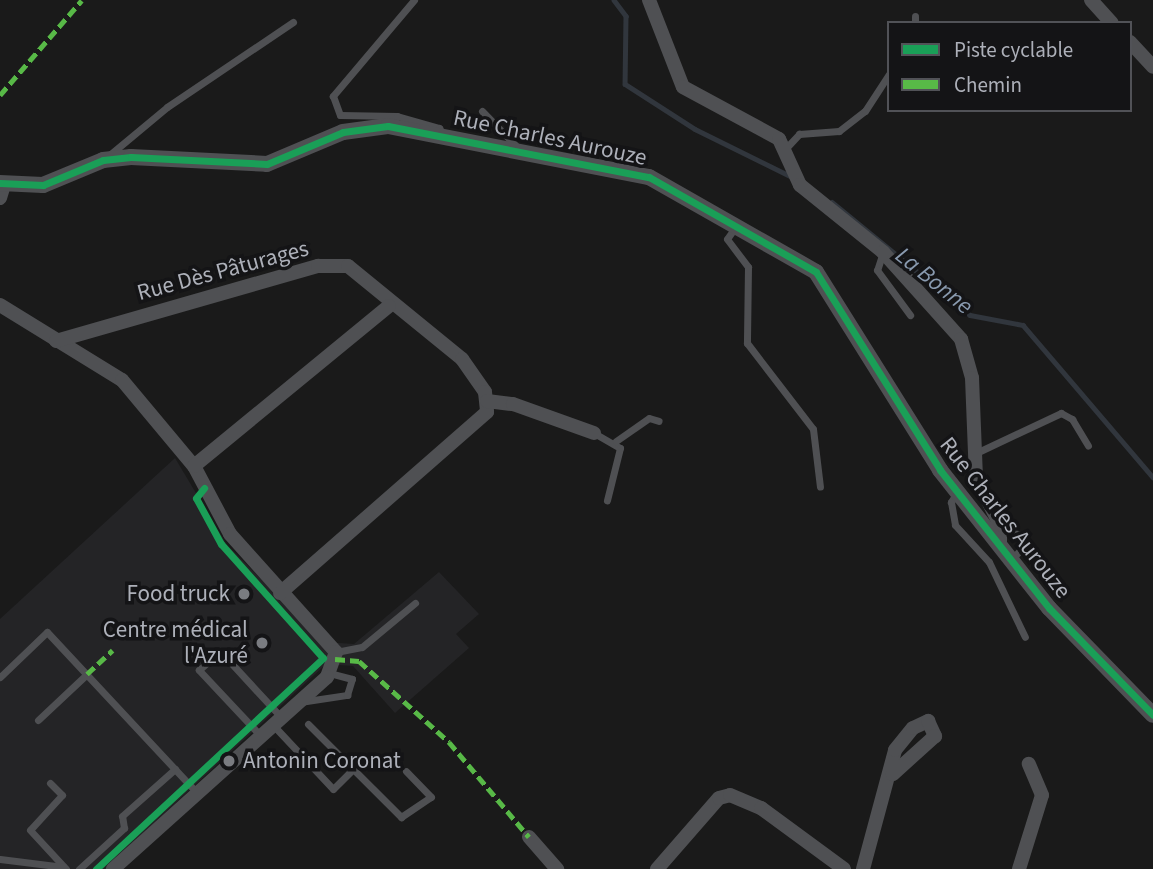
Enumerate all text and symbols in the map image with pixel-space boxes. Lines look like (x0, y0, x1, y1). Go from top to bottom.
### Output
legend (887, 21, 1132, 112)
text: Piste cyclable (954, 35, 1073, 65)
text: Chemin (954, 70, 1022, 100)
street label: Rue Charles Aurouze (451, 104, 649, 172)
street label: Rue Dès Pâturages (134, 235, 312, 307)
water label: La Bonne (890, 241, 978, 321)
street label: Rue Charles Aurouze (934, 432, 1076, 604)
place label: Food truck (127, 580, 230, 608)
marker: Food truck (236, 586, 252, 602)
place label: Centre médical l'Azuré (103, 616, 248, 670)
marker: Centre médical l'Azuré (254, 635, 270, 651)
place label: Antonin Coronat (243, 747, 401, 775)
marker: Antonin Coronat (221, 753, 237, 769)

